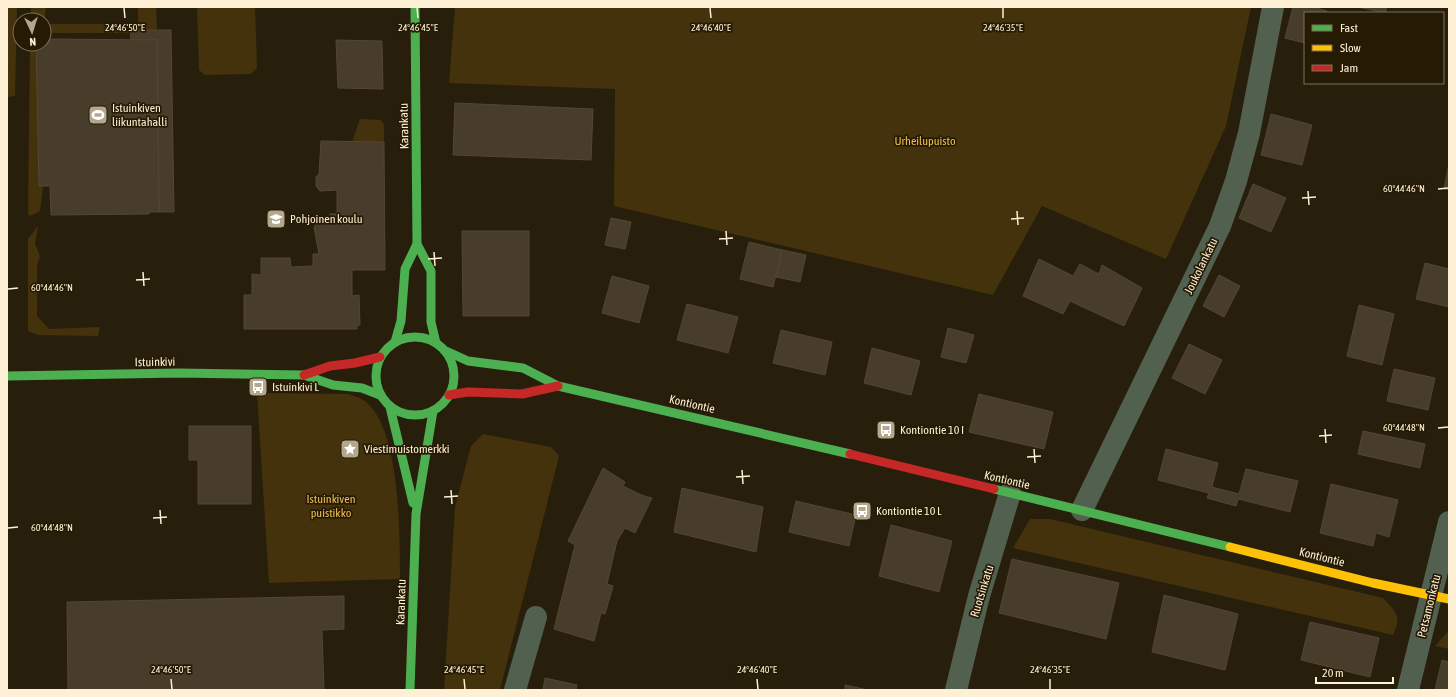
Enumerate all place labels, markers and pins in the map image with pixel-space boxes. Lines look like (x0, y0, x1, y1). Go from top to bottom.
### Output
place label: Istuinkiven liikuntahalli (112, 101, 167, 129)
sports icon: Istuinkiven liikuntahalli (87, 104, 109, 126)
school or university icon: Pohjoinen koulu (265, 208, 287, 230)
place label: Pohjoinen koulu (290, 212, 363, 226)
bus stop icon: Istuinkivi L (247, 376, 269, 398)
place label: Istuinkivi L (272, 380, 319, 394)
bus stop icon: Kontiontie 10 I (875, 419, 897, 441)
place label: Kontiontie 10 I (900, 423, 964, 437)
place icon: Viestimuistomerkki (339, 438, 361, 460)
place label: Viestimuistomerkki (364, 442, 450, 456)
bus stop icon: Kontiontie 10 L (851, 500, 873, 522)
place label: Kontiontie 10 L (876, 504, 942, 518)

